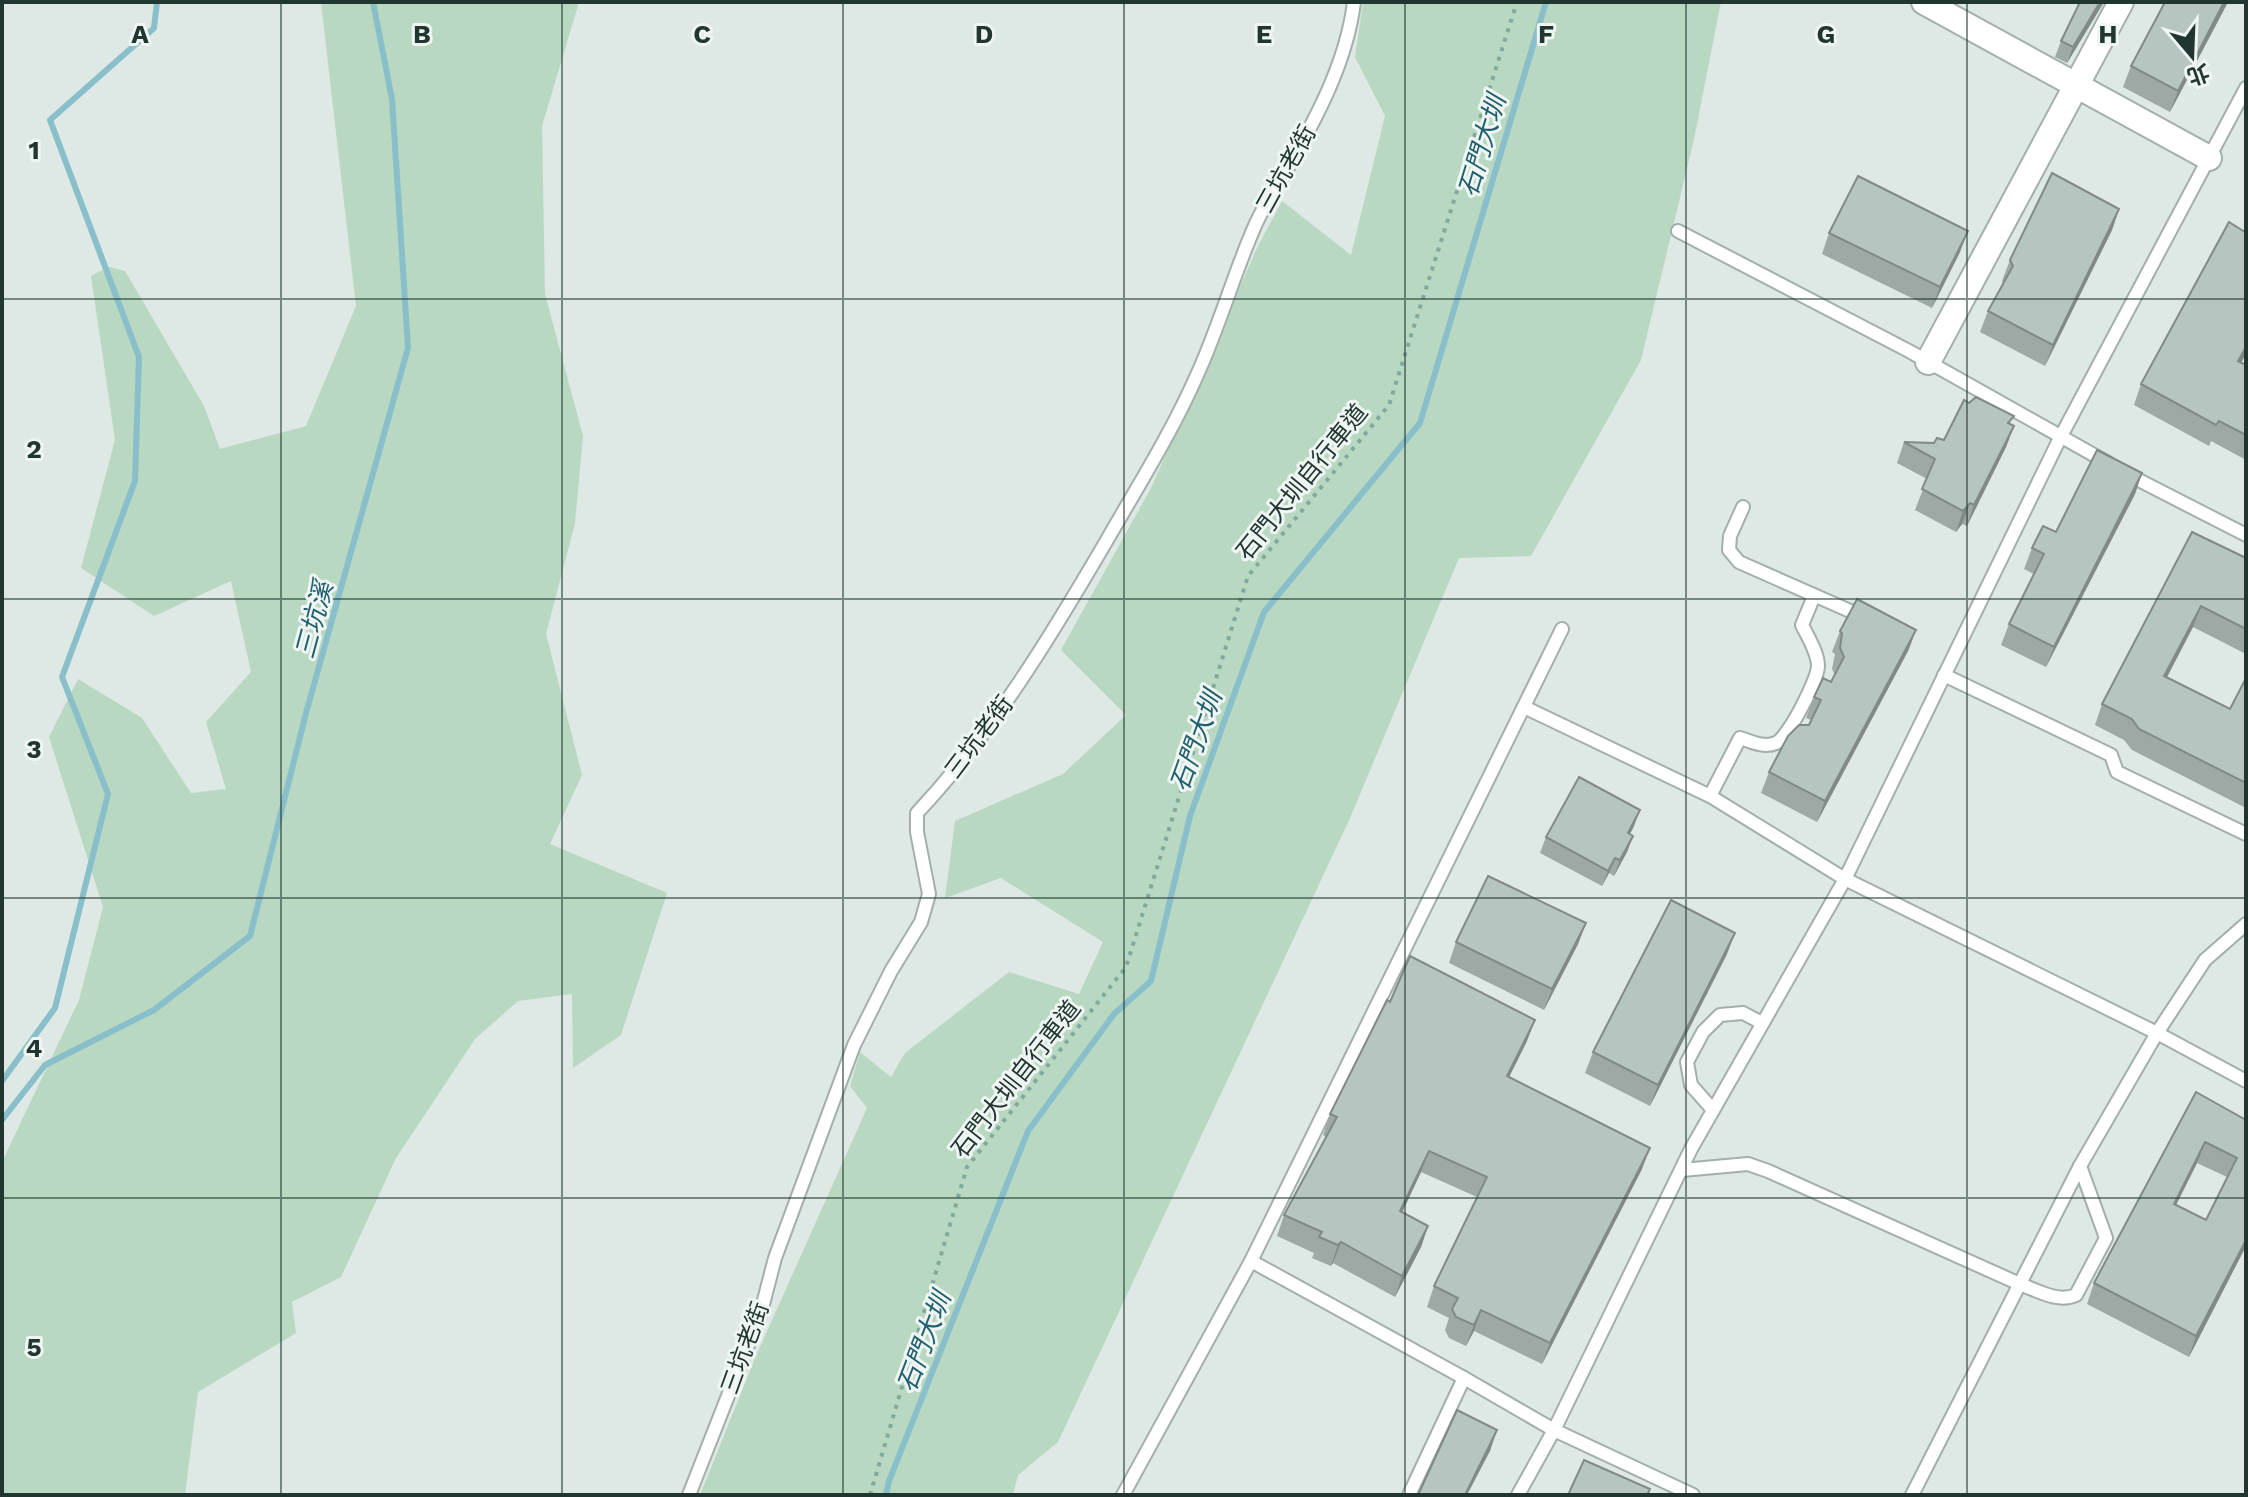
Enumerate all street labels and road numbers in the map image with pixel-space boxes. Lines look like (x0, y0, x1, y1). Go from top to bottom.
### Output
street label: 三坑老街 (1250, 120, 1322, 218)
street label: 石門大圳自行車道 (1231, 399, 1373, 565)
street label: 三坑老街 (939, 690, 1019, 784)
street label: 石門大圳自行車道 (946, 995, 1086, 1163)
street label: 三坑老街 (715, 1298, 775, 1398)

